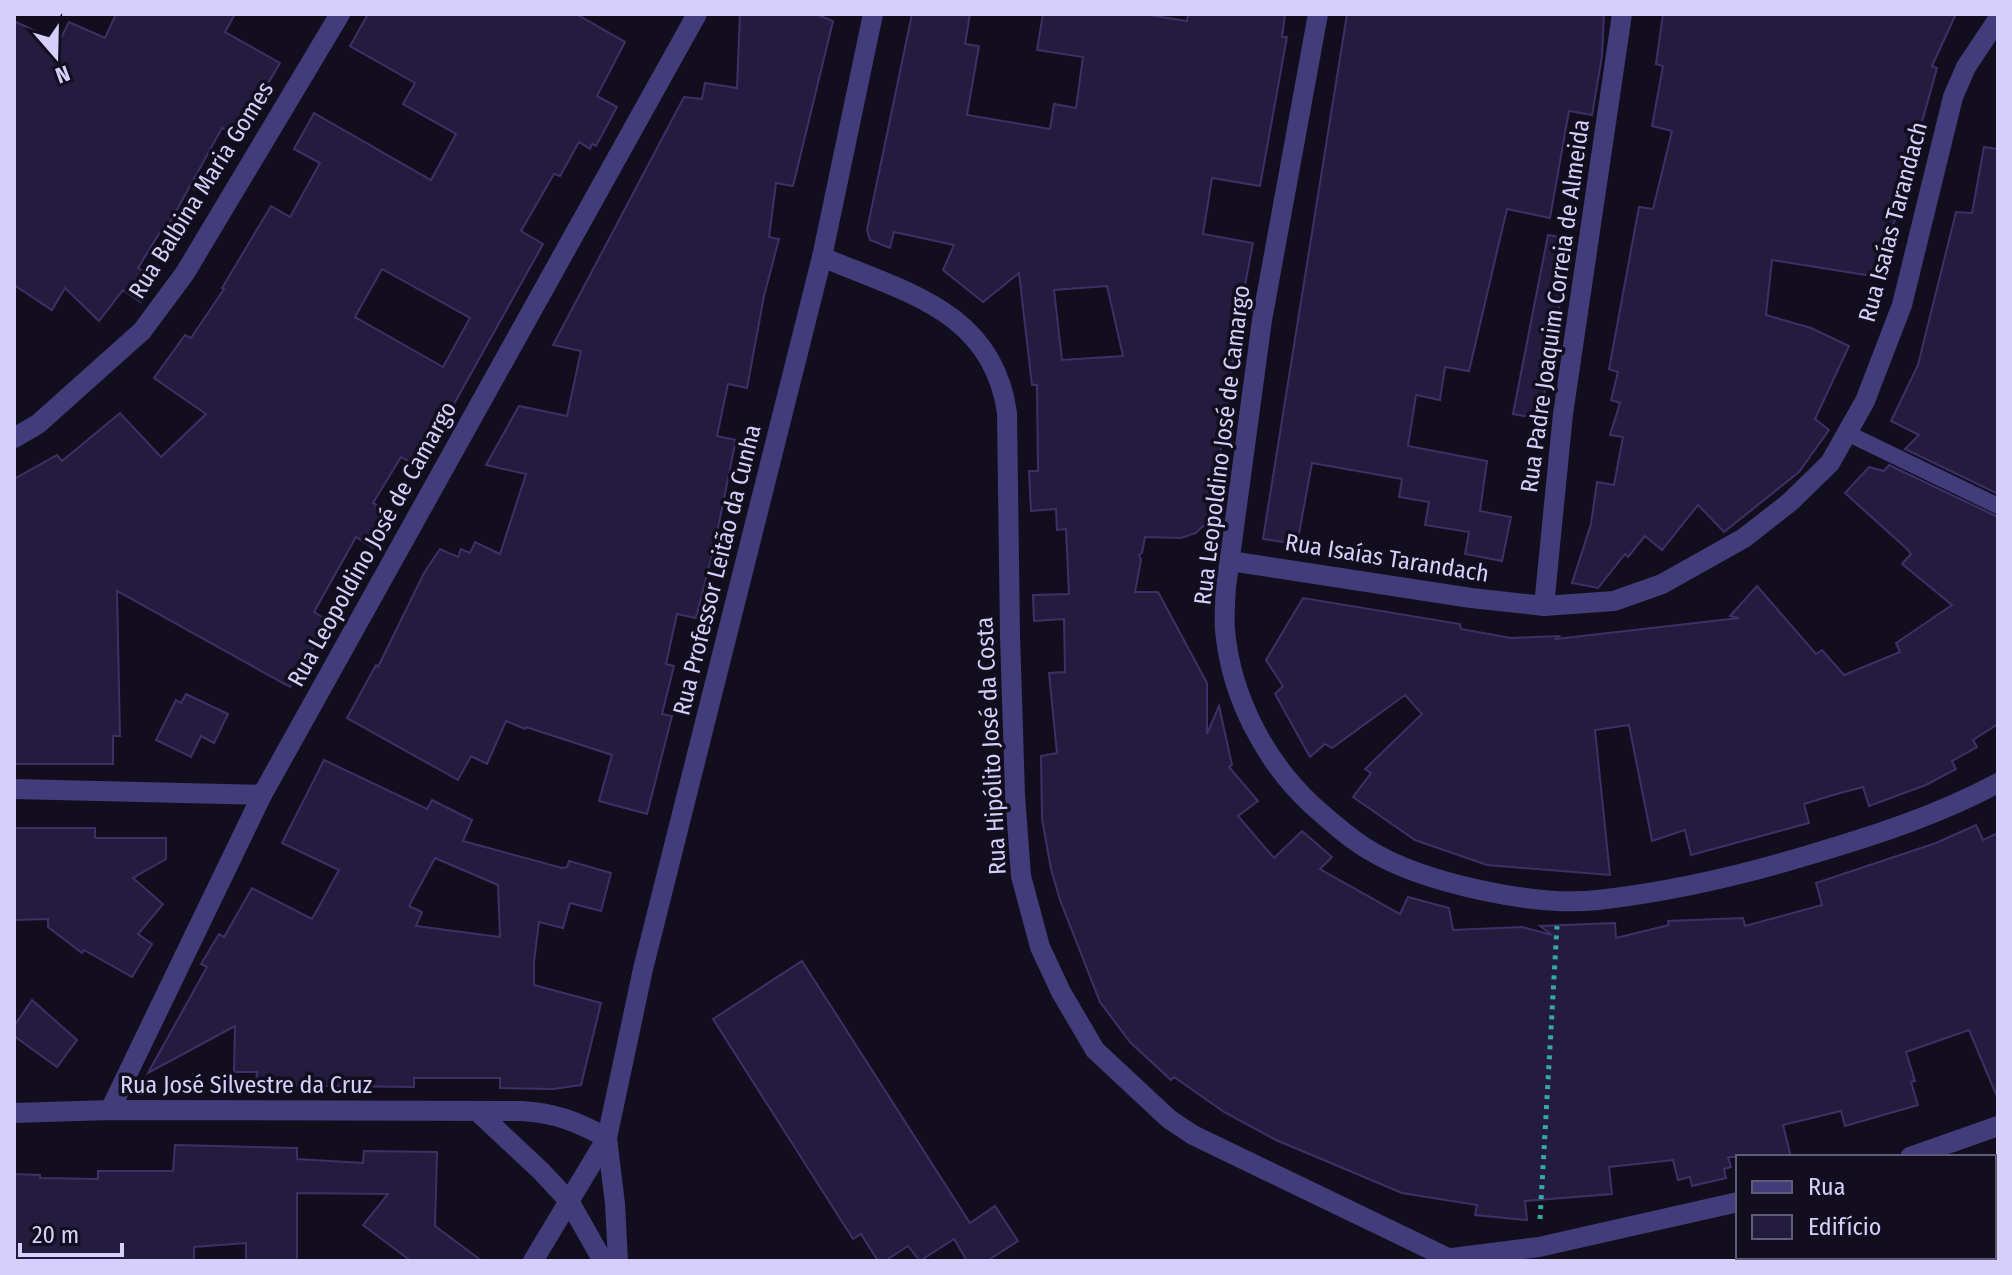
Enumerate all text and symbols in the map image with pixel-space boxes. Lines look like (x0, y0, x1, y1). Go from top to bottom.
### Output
north arrow (16, 16, 96, 96)
text: N (52, 59, 73, 89)
street label: Rua Balbina Maria Gomes (123, 76, 279, 304)
street label: Rua Padre Joaquim Correia de Almeida (1515, 118, 1595, 494)
street label: Rua Isaías Tarandach (1853, 119, 1933, 325)
street label: Rua Leopoldino José de Camargo (1188, 284, 1256, 606)
street label: Rua Leopoldino José de Camargo (282, 396, 462, 692)
street label: Rua Professor Leitão da Cunha (667, 422, 767, 718)
street label: Rua Isaías Tarandach (1283, 528, 1491, 588)
street label: Rua Hipólito José da Costa (970, 616, 1012, 876)
street label: Rua José Silvestre da Cruz (120, 1071, 372, 1099)
legend (1736, 1155, 1996, 1259)
text: Rua (1808, 1173, 1845, 1201)
scale bar (20, 1207, 122, 1257)
text: Edifício (1808, 1213, 1881, 1241)
text: 20 m (32, 1221, 79, 1249)

